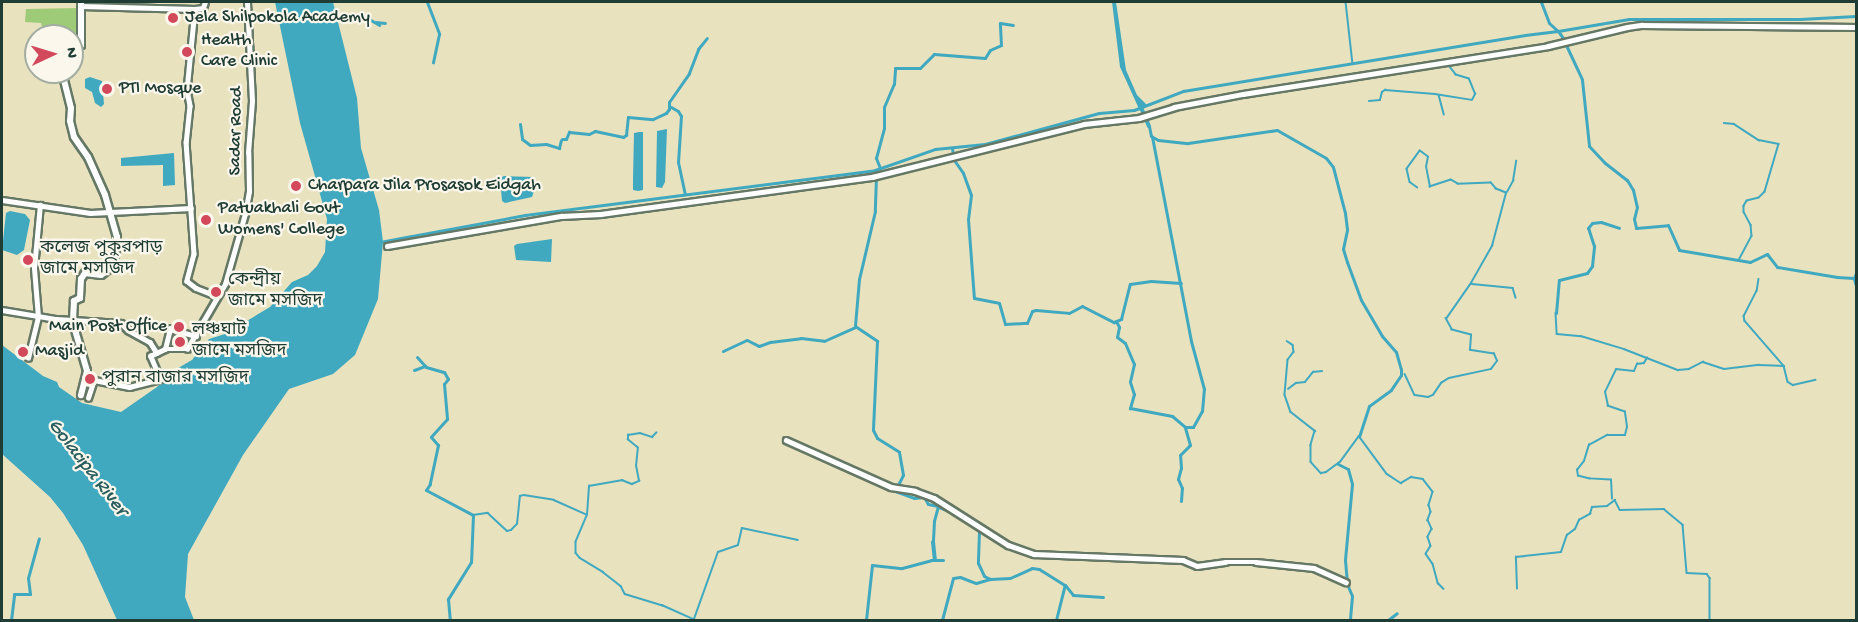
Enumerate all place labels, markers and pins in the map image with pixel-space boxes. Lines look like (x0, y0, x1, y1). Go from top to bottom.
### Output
place label: Jela Shilpokola Academy (185, 7, 370, 29)
marker: Jela Shilpokola Academy (166, 11, 180, 25)
place label: Health Care Clinic (201, 31, 277, 74)
marker: Health Care Clinic (178, 43, 196, 61)
place label: PTI Mosque (119, 78, 201, 100)
marker: PTI Mosque (100, 82, 114, 96)
place label: Charpara Jila Prosasok Eidgah (308, 175, 541, 197)
marker: Charpara Jila Prosasok Eidgah (289, 179, 303, 193)
place label: Patuakhali Govt Womens' College (218, 199, 345, 242)
marker: Patuakhali Govt Womens' College (199, 213, 213, 227)
place label: কলেজ পুকুরপাড় জামে মসজিদ (40, 239, 163, 282)
marker: কলেজ পুকুরপাড় জামে মসজিদ (21, 253, 35, 267)
place label: কেন্দ্রীয় জামে মসজিদ (228, 271, 323, 314)
marker: কেন্দ্রীয় জামে মসজিদ (209, 285, 223, 299)
place label: Main Post Office (49, 316, 167, 338)
marker: Main Post Office (172, 320, 186, 334)
place label: লঞ্চঘাট জামে মসজিদ (192, 321, 287, 364)
marker: লঞ্চঘাট জামে মসজিদ (173, 335, 187, 349)
place label: Masjid (35, 341, 84, 363)
marker: Masjid (16, 345, 30, 359)
place label: পুরান বাজার মসজিদ (102, 368, 249, 390)
marker: পুরান বাজার মসজিদ (83, 372, 97, 386)

